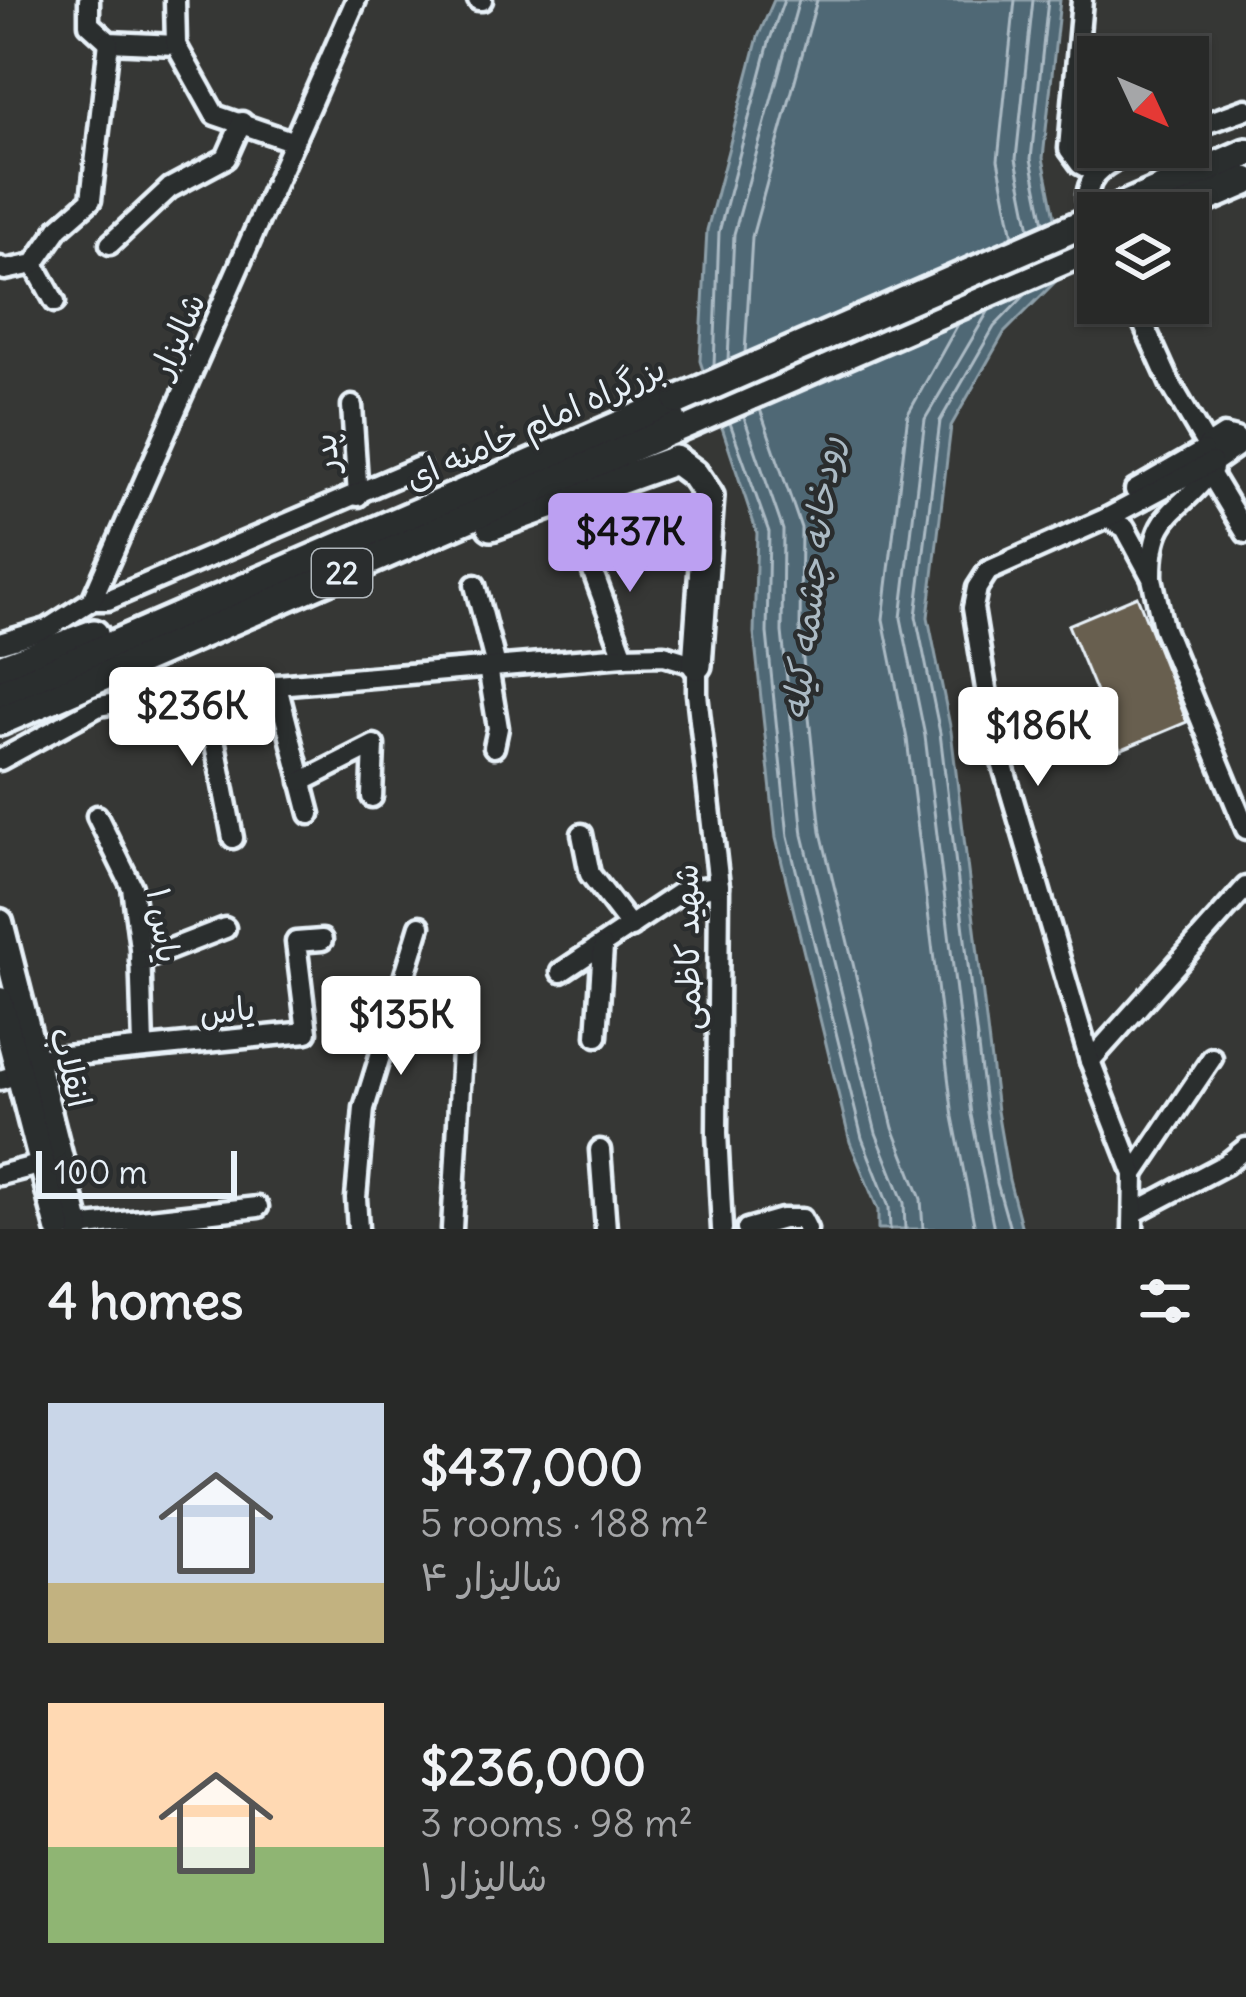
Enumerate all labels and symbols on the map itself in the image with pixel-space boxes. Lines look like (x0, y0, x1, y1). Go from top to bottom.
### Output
north arrow (1077, 36, 1209, 168)
street label: شالیزار (139, 286, 214, 386)
street label: بزرگراه امام خامنه ای (398, 347, 674, 504)
street label: پدر (303, 432, 349, 477)
water label: رودخانه چشمه کیله (772, 434, 852, 722)
pin: $437K (546, 493, 714, 595)
road number: 22 (312, 549, 372, 597)
pin: $236K (108, 667, 276, 769)
pin: $186K (954, 687, 1122, 789)
street label: شهید کاظمی (665, 863, 710, 1031)
street label: یاس ۱ (138, 885, 190, 965)
pin: $135K (317, 976, 485, 1078)
street label: یاس (197, 986, 257, 1034)
street label: انقلاب (41, 1022, 101, 1112)
scale bar (36, 1145, 237, 1198)

